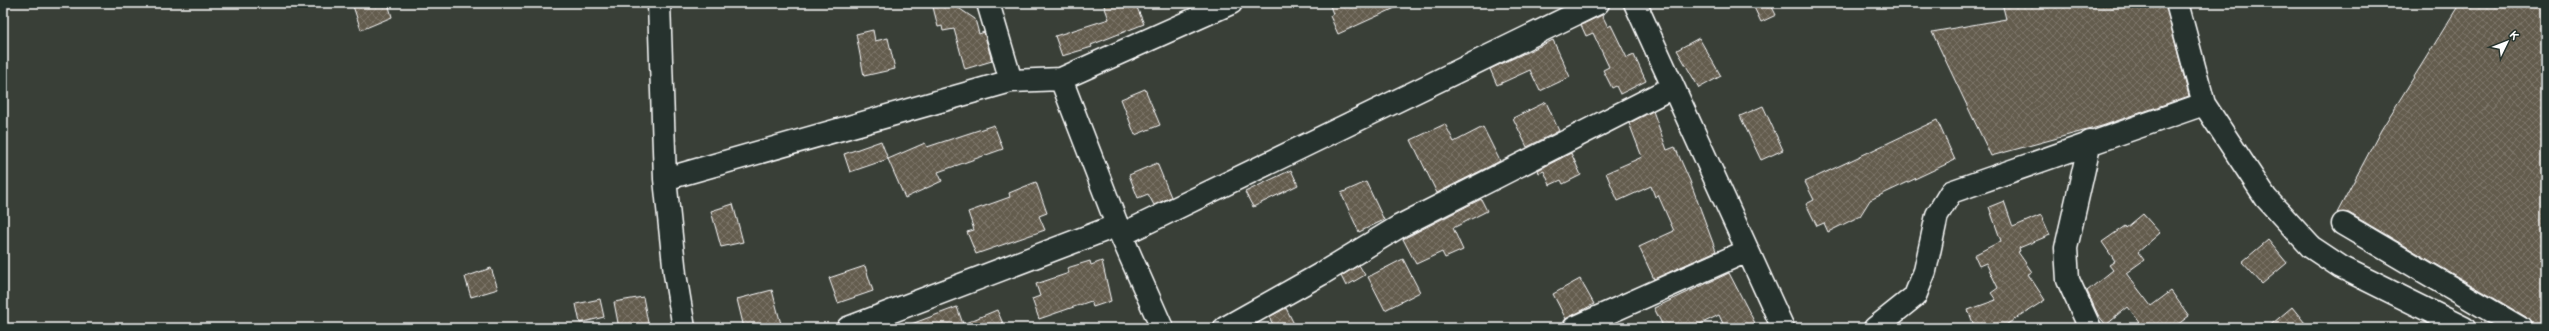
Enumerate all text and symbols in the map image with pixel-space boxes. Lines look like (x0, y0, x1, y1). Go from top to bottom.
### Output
north arrow (2487, 22, 2527, 62)
text: K (2507, 28, 2522, 43)

